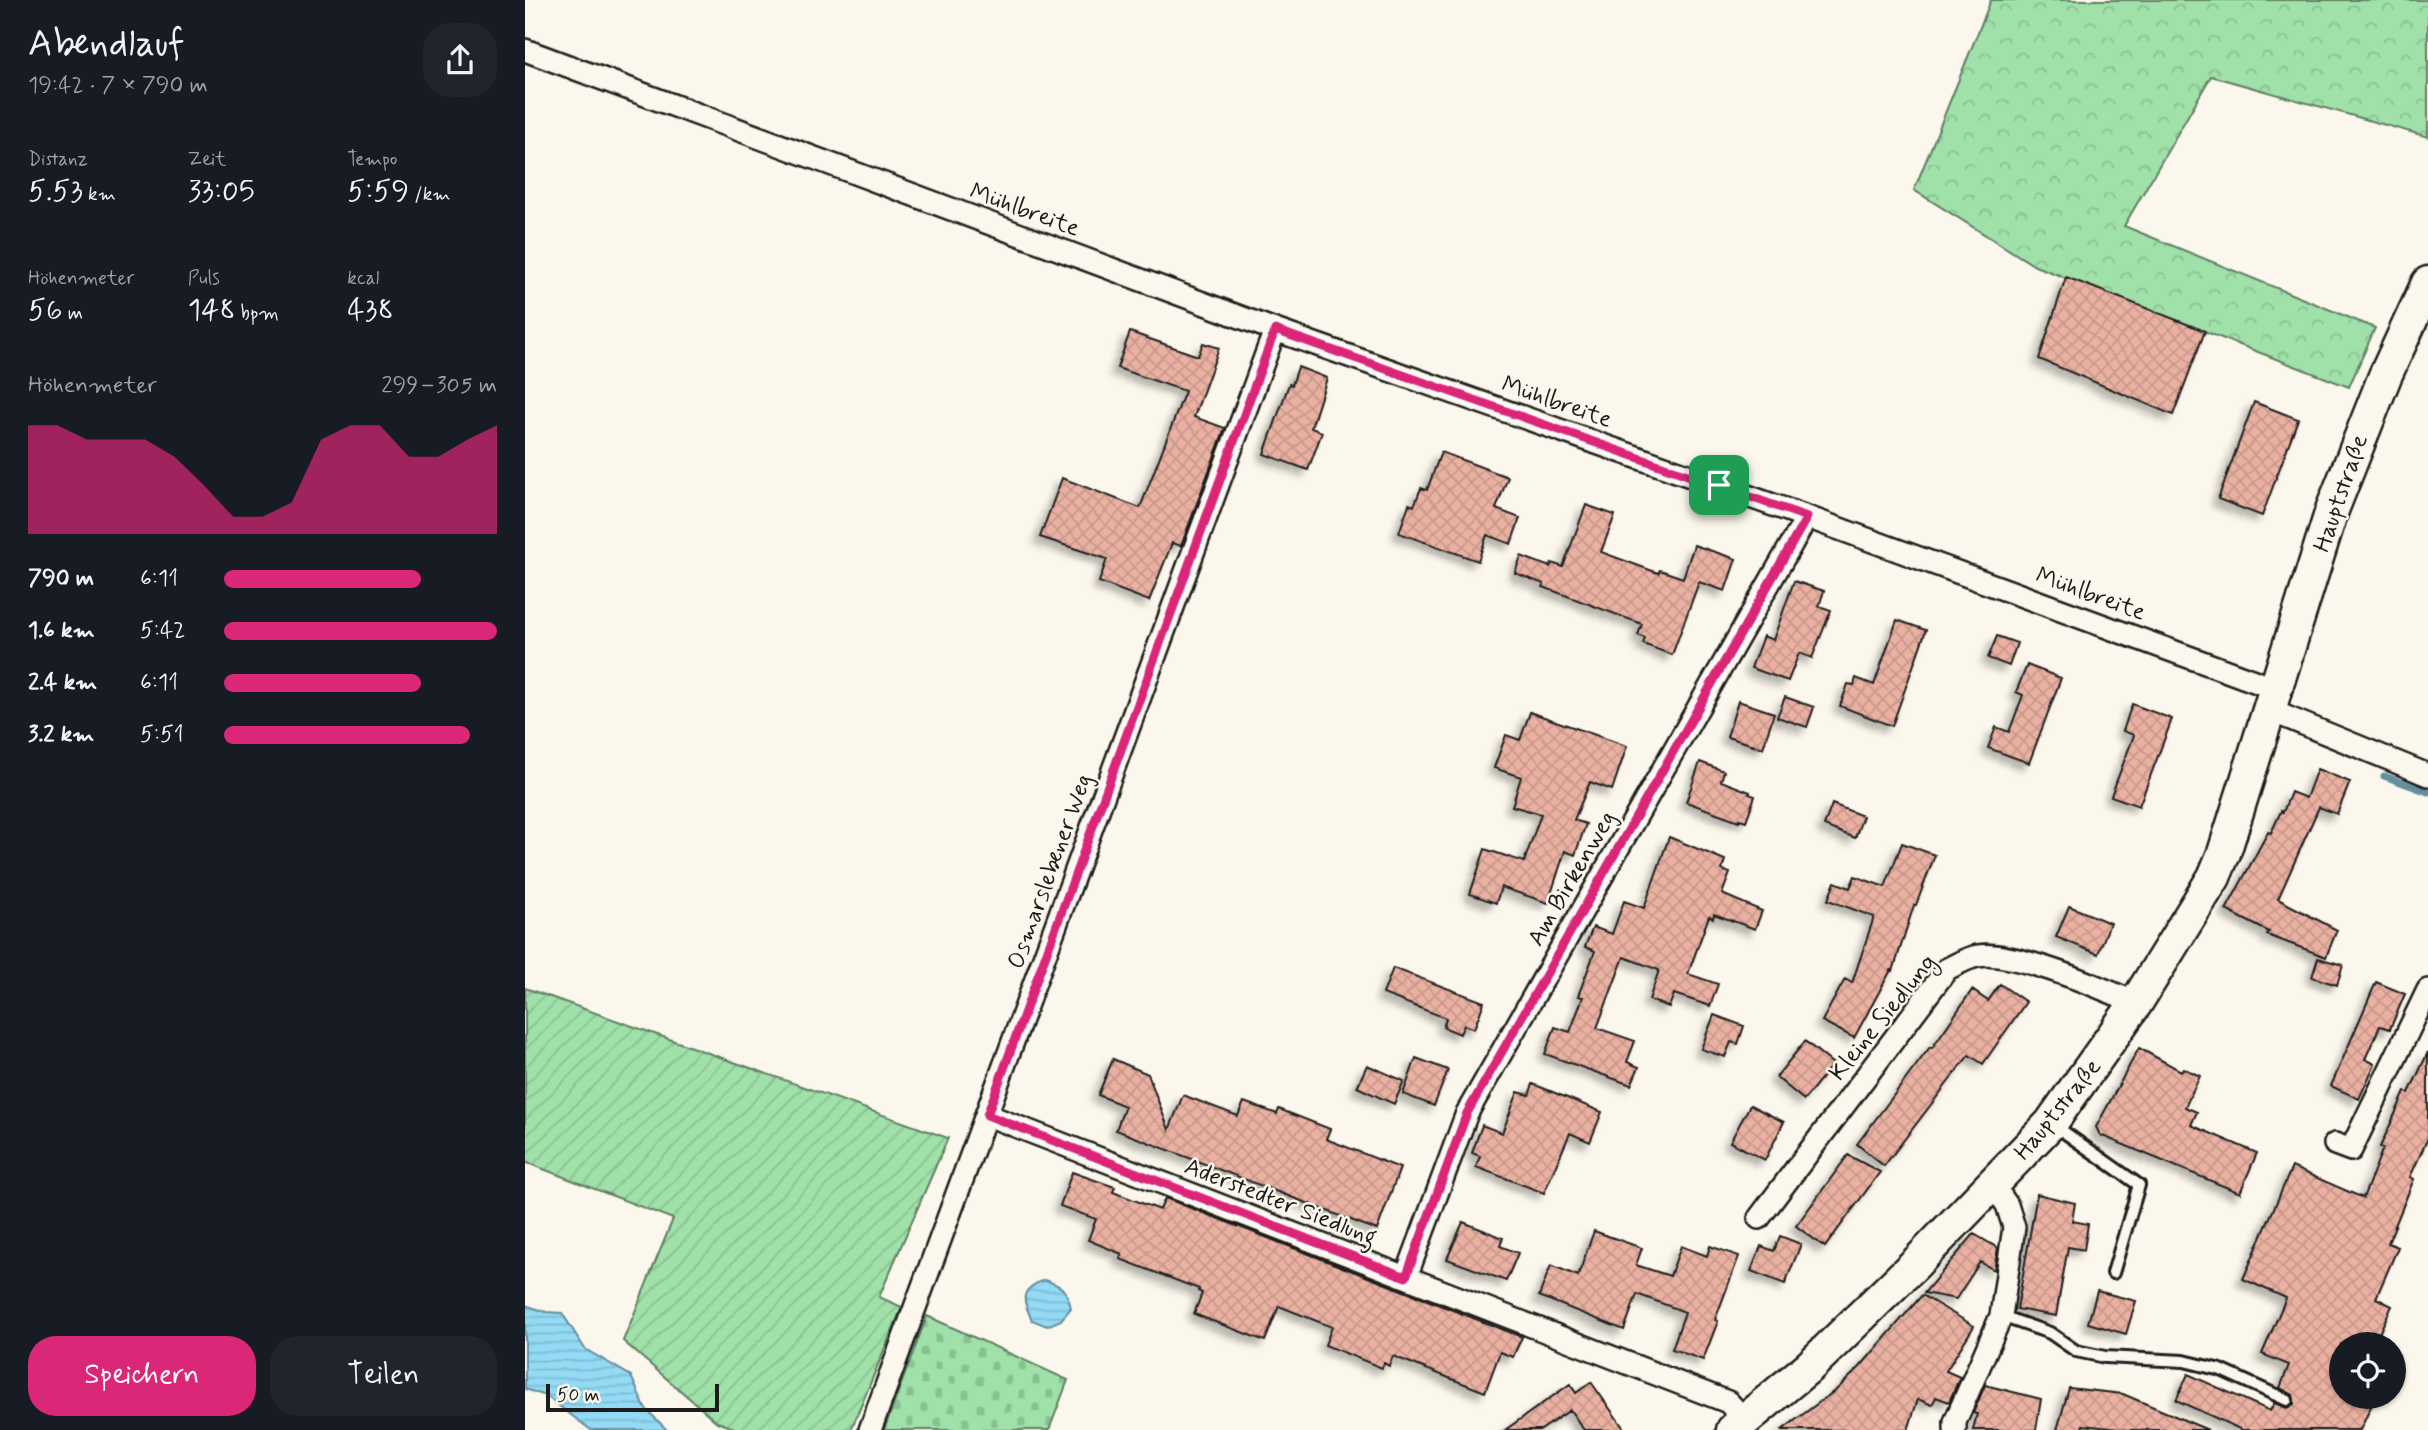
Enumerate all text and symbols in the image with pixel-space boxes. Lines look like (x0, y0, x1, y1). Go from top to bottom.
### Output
text: Abendlauf (28, 20, 185, 69)
button: share (423, 23, 497, 97)
text: 19:42 · 7 × 790 m (28, 71, 208, 101)
text: Distanz (28, 147, 88, 172)
text: Zeit (188, 147, 226, 172)
text: Tempo (347, 147, 398, 172)
text: 5.53 (28, 172, 83, 211)
text: 33:05 (188, 172, 255, 211)
text: 5:59 (347, 172, 409, 211)
street label: Mühlbreite (965, 176, 1084, 245)
text: km (83, 182, 116, 207)
text: /km (409, 182, 450, 207)
text: Höhenmeter (28, 266, 134, 291)
text: Puls (188, 266, 220, 291)
text: kcal (347, 266, 379, 291)
text: 56 (28, 291, 63, 330)
text: 148 (188, 291, 235, 330)
text: 438 (347, 291, 394, 330)
text: m (63, 301, 83, 326)
text: bpm (235, 301, 279, 326)
street label: Mühlbreite (1497, 369, 1616, 436)
text: Höhenmeter (28, 371, 157, 401)
text: 299–305 m (381, 371, 497, 401)
street label: Hauptstraße (2307, 430, 2376, 556)
pin (1689, 455, 1749, 515)
icon: arrive (1700, 466, 1738, 504)
street label: Mühlbreite (2031, 560, 2150, 629)
text: 790 m (28, 564, 94, 594)
text: 6:11 (140, 564, 178, 594)
text: 1.6 km (28, 616, 95, 646)
text: 5:42 (140, 616, 185, 646)
text: 2.4 km (28, 668, 97, 698)
text: 6:11 (140, 668, 178, 698)
text: 3.2 km (28, 720, 94, 750)
text: 5:51 (140, 720, 184, 750)
street label: Osmarslebener Weg (1001, 770, 1100, 973)
street label: Am Birkenweg (1521, 805, 1624, 952)
street label: Kleine Siedlung (1823, 948, 1945, 1089)
street label: Hauptstraße (2008, 1053, 2109, 1167)
street label: Aderstedter Siedlung (1179, 1151, 1381, 1256)
map controls (2329, 1332, 2406, 1409)
button: locate (2329, 1332, 2406, 1409)
button: Speichern (28, 1336, 256, 1416)
button: Teilen (270, 1336, 497, 1416)
scale bar (546, 1381, 719, 1413)
text: 50 m (557, 1383, 600, 1408)

